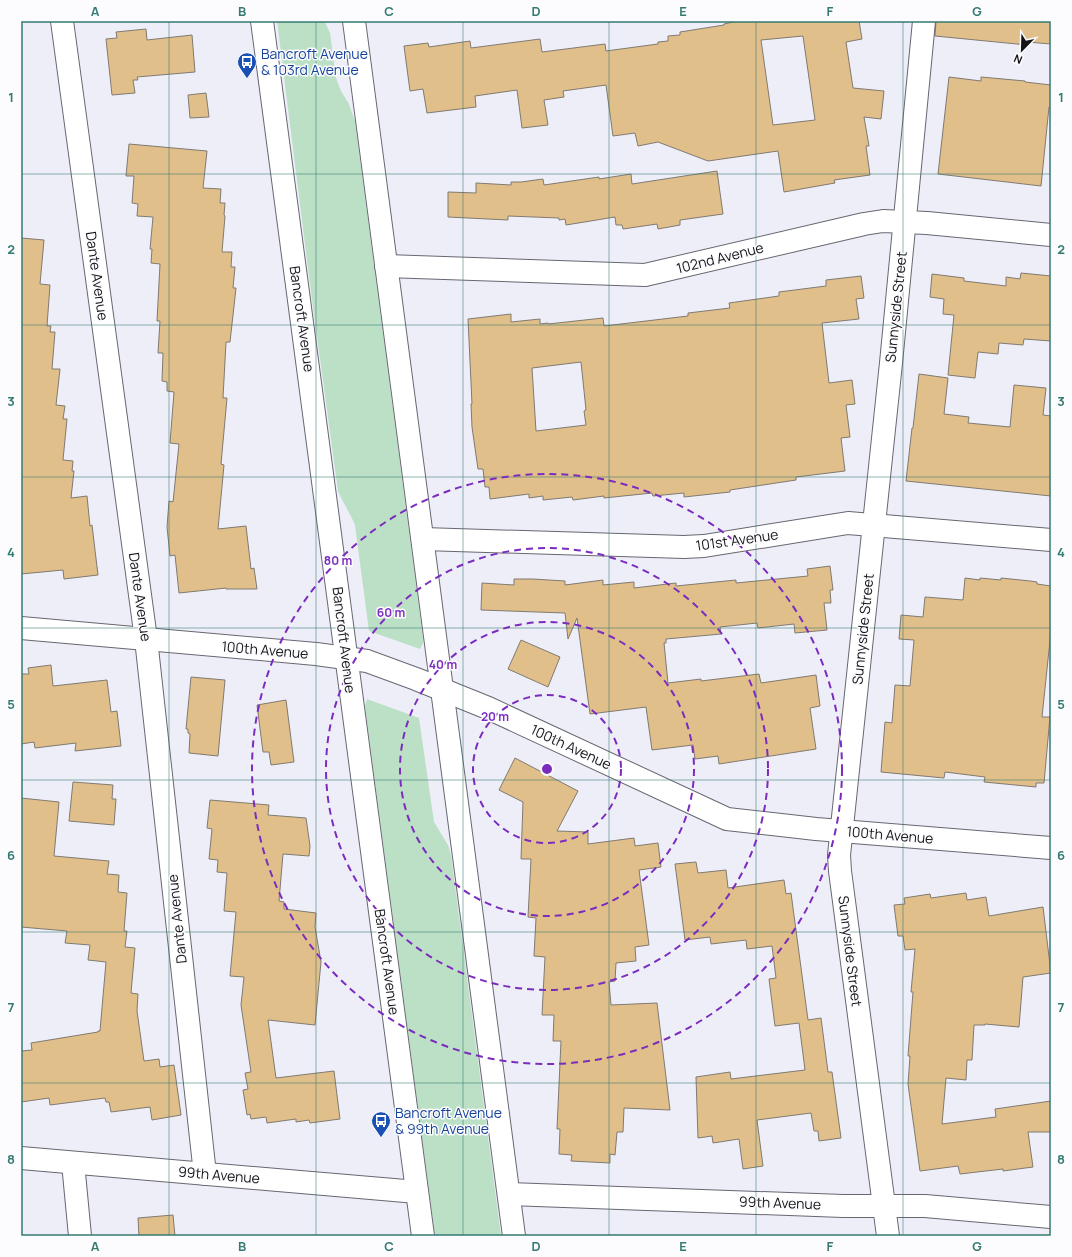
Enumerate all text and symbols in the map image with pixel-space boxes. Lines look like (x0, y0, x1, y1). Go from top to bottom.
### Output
text: A (91, 2, 100, 20)
text: B (238, 2, 246, 20)
text: C (384, 2, 394, 20)
text: D (531, 2, 541, 20)
text: E (679, 2, 687, 20)
text: F (827, 2, 834, 20)
text: G (972, 2, 982, 20)
north arrow (1002, 30, 1042, 70)
place label: Bancroft Avenue & 103rd Avenue (261, 44, 368, 79)
bus stop icon: Bancroft Avenue & 103rd Avenue (236, 51, 258, 79)
text: N (1011, 51, 1024, 68)
text: 1 (8, 88, 14, 106)
text: 1 (1058, 88, 1064, 106)
street label: Dante Avenue (82, 230, 113, 322)
street label: 102nd Avenue (674, 237, 765, 278)
text: 2 (7, 240, 15, 258)
text: 2 (1057, 240, 1065, 258)
street label: Sunnyside Street (880, 250, 911, 363)
street label: Bancroft Avenue (286, 265, 319, 373)
text: 3 (7, 392, 15, 410)
text: 3 (1057, 392, 1065, 410)
street label: 101st Avenue (694, 524, 779, 555)
text: 4 (7, 543, 15, 561)
text: 4 (1057, 543, 1065, 561)
street label: Dante Avenue (125, 551, 156, 643)
text: 80 m (324, 552, 352, 569)
street label: Sunnyside Street (847, 572, 878, 685)
street label: Bancroft Avenue (329, 586, 360, 694)
text: 60 m (377, 604, 405, 621)
street label: 100th Avenue (221, 636, 309, 663)
text: 40 m (429, 656, 457, 673)
text: 5 (7, 695, 15, 713)
text: 5 (1057, 695, 1065, 713)
text: 20 m (481, 708, 509, 725)
street label: 100th Avenue (528, 720, 615, 774)
centre of rings (540, 762, 554, 776)
street label: 100th Avenue (846, 821, 934, 848)
text: 6 (7, 846, 15, 864)
text: 6 (1057, 846, 1065, 864)
street label: Dante Avenue (162, 873, 191, 965)
street label: Sunnyside Street (834, 894, 867, 1008)
street label: Bancroft Avenue (371, 908, 404, 1016)
text: 7 (8, 998, 15, 1016)
text: 7 (1058, 998, 1065, 1016)
place label: Bancroft Avenue & 99th Avenue (395, 1103, 502, 1138)
bus stop icon: Bancroft Avenue & 99th Avenue (370, 1110, 392, 1138)
text: 8 (7, 1150, 15, 1168)
text: 8 (1057, 1150, 1065, 1168)
street label: 99th Avenue (177, 1161, 261, 1188)
street label: 99th Avenue (739, 1192, 821, 1213)
text: A (91, 1237, 100, 1255)
text: B (238, 1237, 246, 1255)
text: C (384, 1237, 394, 1255)
text: D (531, 1237, 541, 1255)
text: E (679, 1237, 687, 1255)
text: F (827, 1237, 834, 1255)
text: G (972, 1237, 982, 1255)

